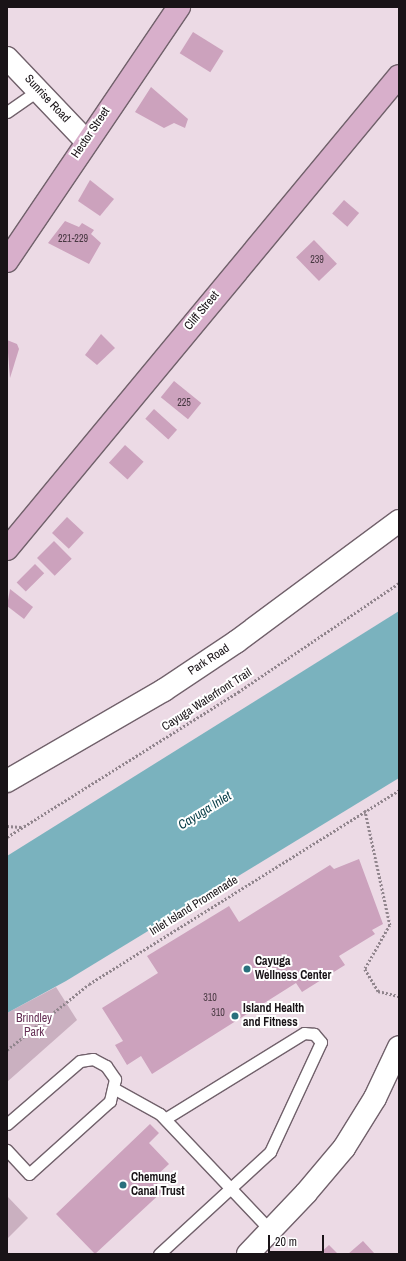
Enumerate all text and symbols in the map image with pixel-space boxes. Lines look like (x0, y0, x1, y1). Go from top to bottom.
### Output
street label: Sunrise Road (21, 72, 73, 126)
street label: Hector Street (69, 105, 113, 161)
house number: 221-229 (58, 233, 88, 245)
house number: 239 (310, 254, 324, 266)
street label: Cliff Street (182, 289, 222, 333)
house number: 225 (177, 397, 191, 409)
street label: Park Road (186, 641, 232, 679)
street label: Cayuga Waterfront Trail (159, 666, 255, 734)
water label: Cayuga Inlet (175, 789, 235, 833)
street label: Inlet Island Promenade (147, 873, 241, 939)
place label: Cayuga Wellness Center (255, 955, 331, 983)
marker: Cayuga Wellness Center (242, 964, 252, 974)
house number: 310 (203, 992, 217, 1004)
place label: Island Health and Fitness (243, 1002, 304, 1030)
house number: 310 (211, 1007, 225, 1019)
marker: Island Health and Fitness (230, 1011, 240, 1021)
park label: Brindley Park (16, 1012, 52, 1040)
place label: Chemung Canal Trust (131, 1171, 185, 1199)
marker: Chemung Canal Trust (118, 1180, 128, 1190)
scale bar (270, 1227, 326, 1253)
text: 20 m (275, 1234, 297, 1250)

